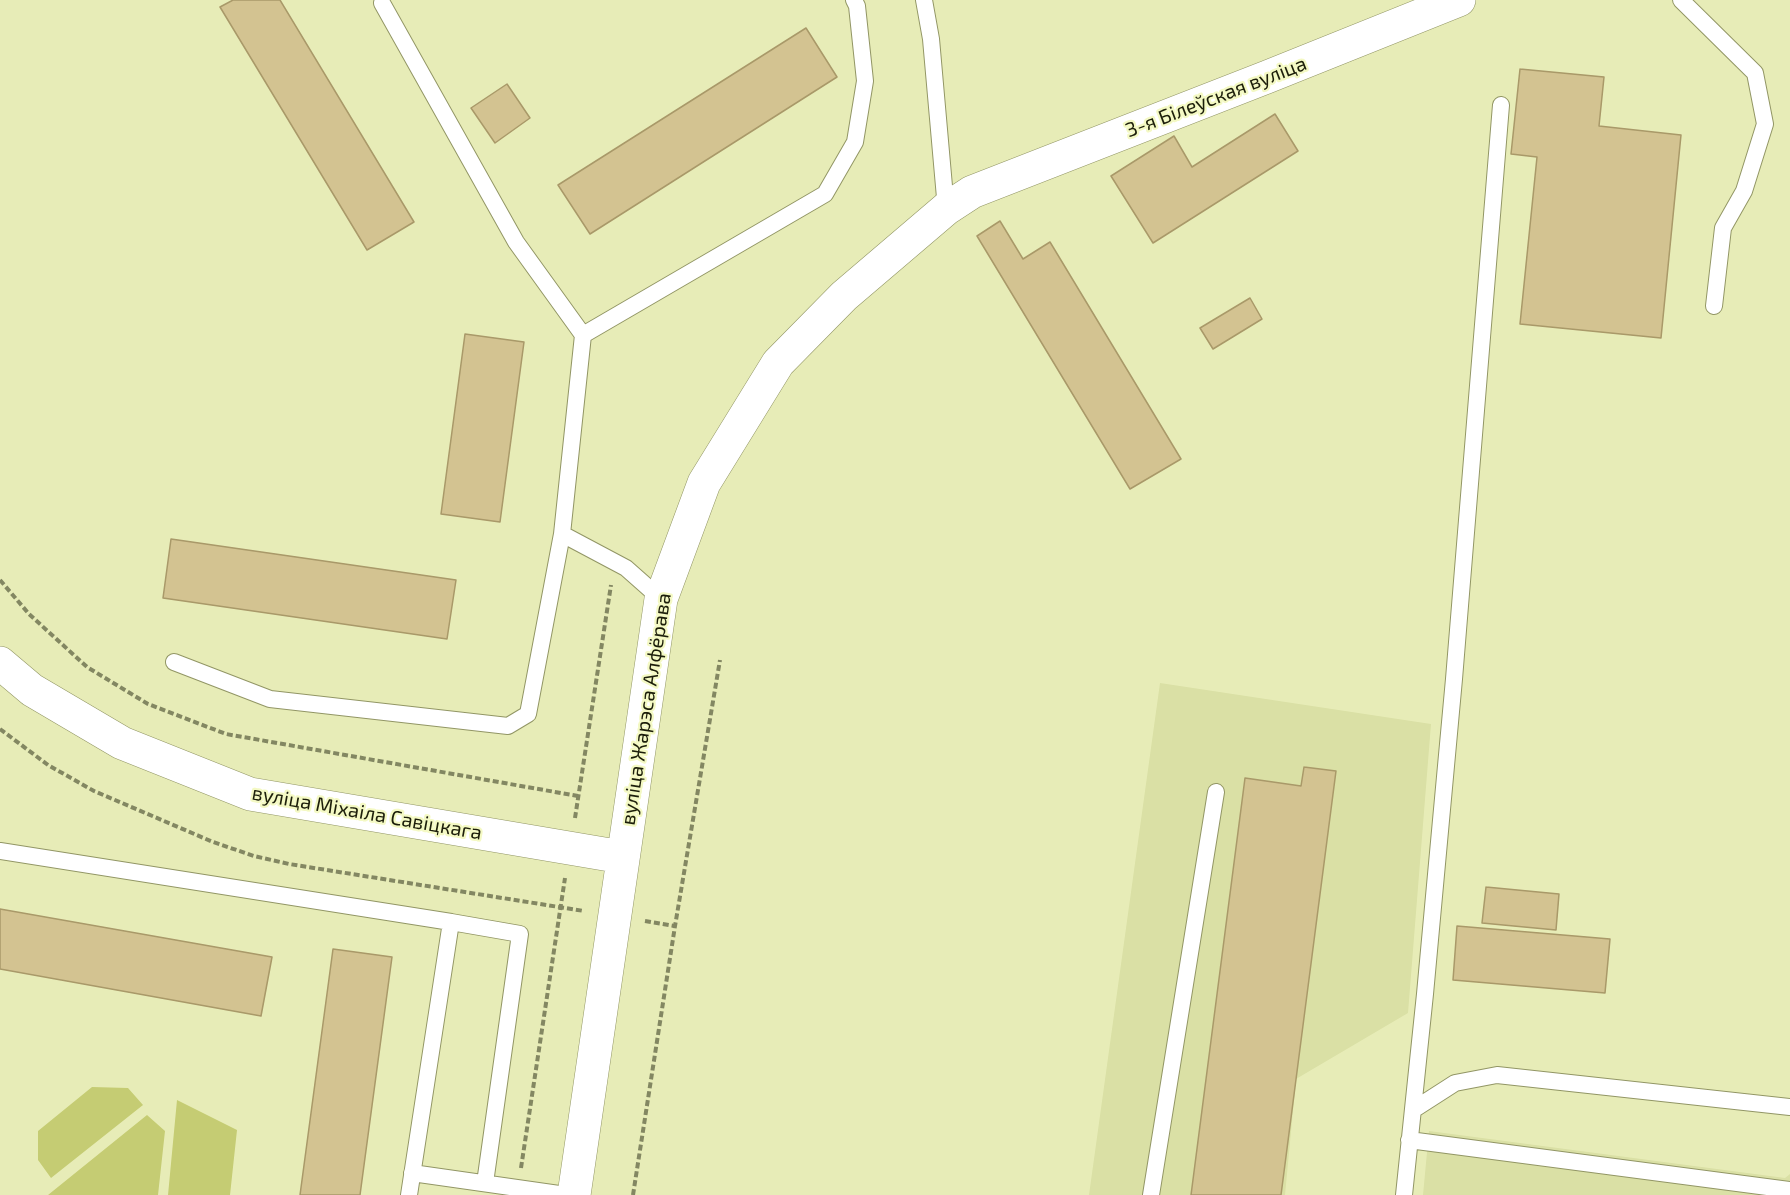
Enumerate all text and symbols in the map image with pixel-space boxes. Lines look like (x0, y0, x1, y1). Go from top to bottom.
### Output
street label: 3-я Білеўская вуліца (1122, 51, 1310, 143)
street label: вуліца Жарэса Алфёрава (616, 591, 676, 827)
street label: вуліца Міхаіла Савіцкага (250, 781, 484, 845)

